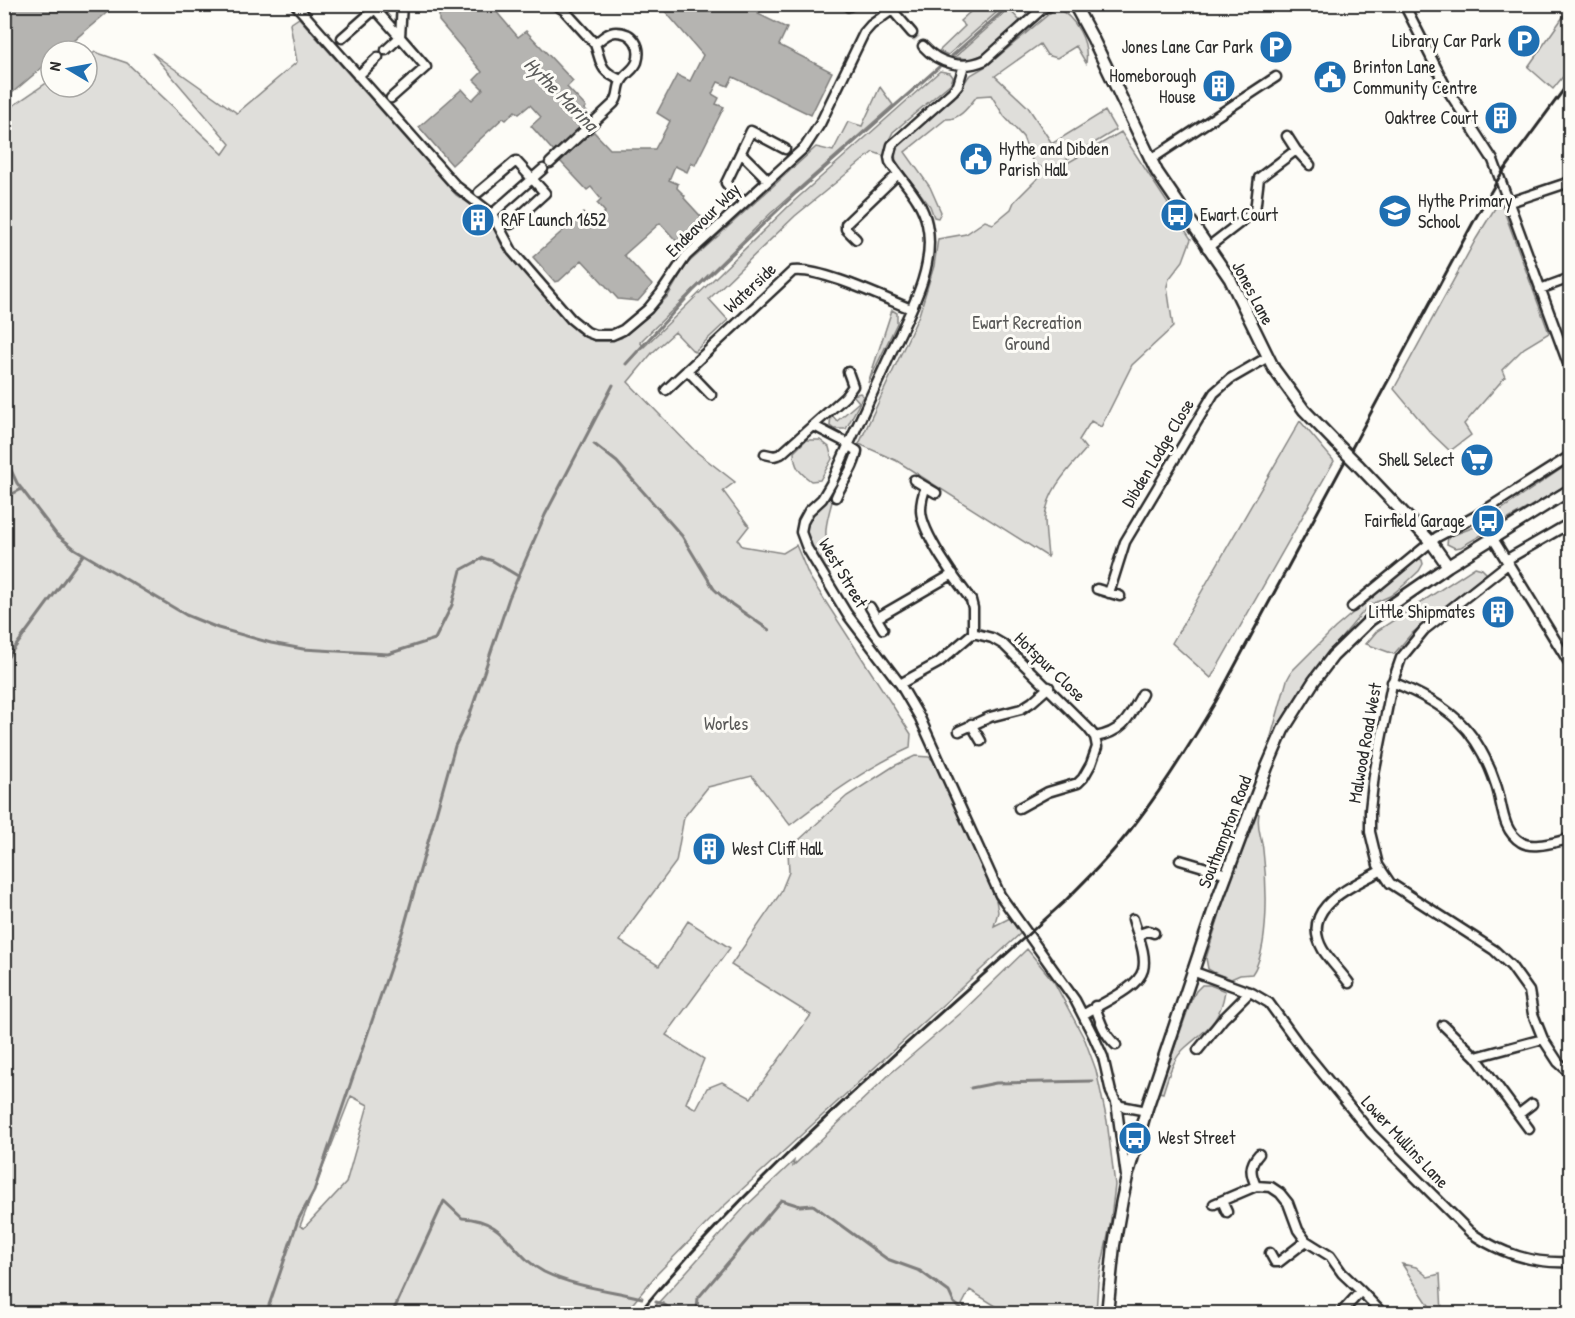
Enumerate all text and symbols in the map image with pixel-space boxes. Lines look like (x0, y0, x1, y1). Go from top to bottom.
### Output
parking icon: Library Car Park (1506, 23, 1542, 59)
place label: Library Car Park (1392, 28, 1502, 53)
parking icon: Jones Lane Car Park (1258, 29, 1294, 65)
place label: Jones Lane Car Park (1121, 34, 1254, 59)
north arrow (39, 39, 99, 99)
water label: Hythe Marina (518, 51, 606, 139)
place label: Brinton Lane Community Centre (1353, 54, 1477, 100)
public building icon: Brinton Lane Community Centre (1312, 59, 1348, 95)
text: N (43, 60, 66, 72)
place label: Homeborough House (1109, 63, 1196, 109)
building icon: Homeborough House (1201, 68, 1237, 104)
building icon: Oaktree Court (1483, 100, 1519, 136)
place label: Oaktree Court (1384, 105, 1479, 130)
place label: Hythe and Dibden Parish Hall (999, 136, 1109, 182)
public building icon: Hythe and Dibden Parish Hall (958, 141, 994, 177)
street label: Endeavour Way (660, 177, 746, 262)
place label: Hythe Primary School (1418, 188, 1513, 234)
school or university icon: Hythe Primary School (1377, 193, 1413, 229)
bus stop icon: Ewart Court (1159, 197, 1195, 233)
building icon: RAF Launch 1652 (460, 202, 496, 238)
place label: Ewart Court (1200, 202, 1279, 227)
place label: RAF Launch 1652 (501, 207, 607, 232)
street label: Jones Lane (1226, 256, 1281, 329)
street label: Waterside (718, 257, 781, 318)
park label: Ewart Recreation Ground (972, 310, 1082, 356)
street label: Dibden Lodge Close (1115, 394, 1200, 512)
supermarket icon: Shell Select (1459, 442, 1495, 478)
place label: Shell Select (1379, 447, 1455, 472)
bus stop icon: Fairfield Garage (1470, 503, 1506, 539)
place label: Fairfield Garage (1364, 508, 1465, 533)
street label: West Street (813, 533, 874, 613)
building icon: Little Shipmates (1480, 594, 1516, 630)
place label: Little Shipmates (1369, 599, 1475, 624)
street label: Hotspur Close (1009, 626, 1092, 707)
street label: Malwood Road West (1342, 680, 1388, 805)
park label: Worles (704, 711, 748, 736)
street label: Southampton Road (1192, 772, 1257, 892)
building icon: West Cliff Hall (691, 831, 727, 867)
place label: West Cliff Hall (732, 836, 823, 861)
street label: Lower Mullins Lane (1356, 1090, 1455, 1194)
bus stop icon: West Street (1117, 1120, 1153, 1156)
place label: West Street (1158, 1125, 1236, 1150)

